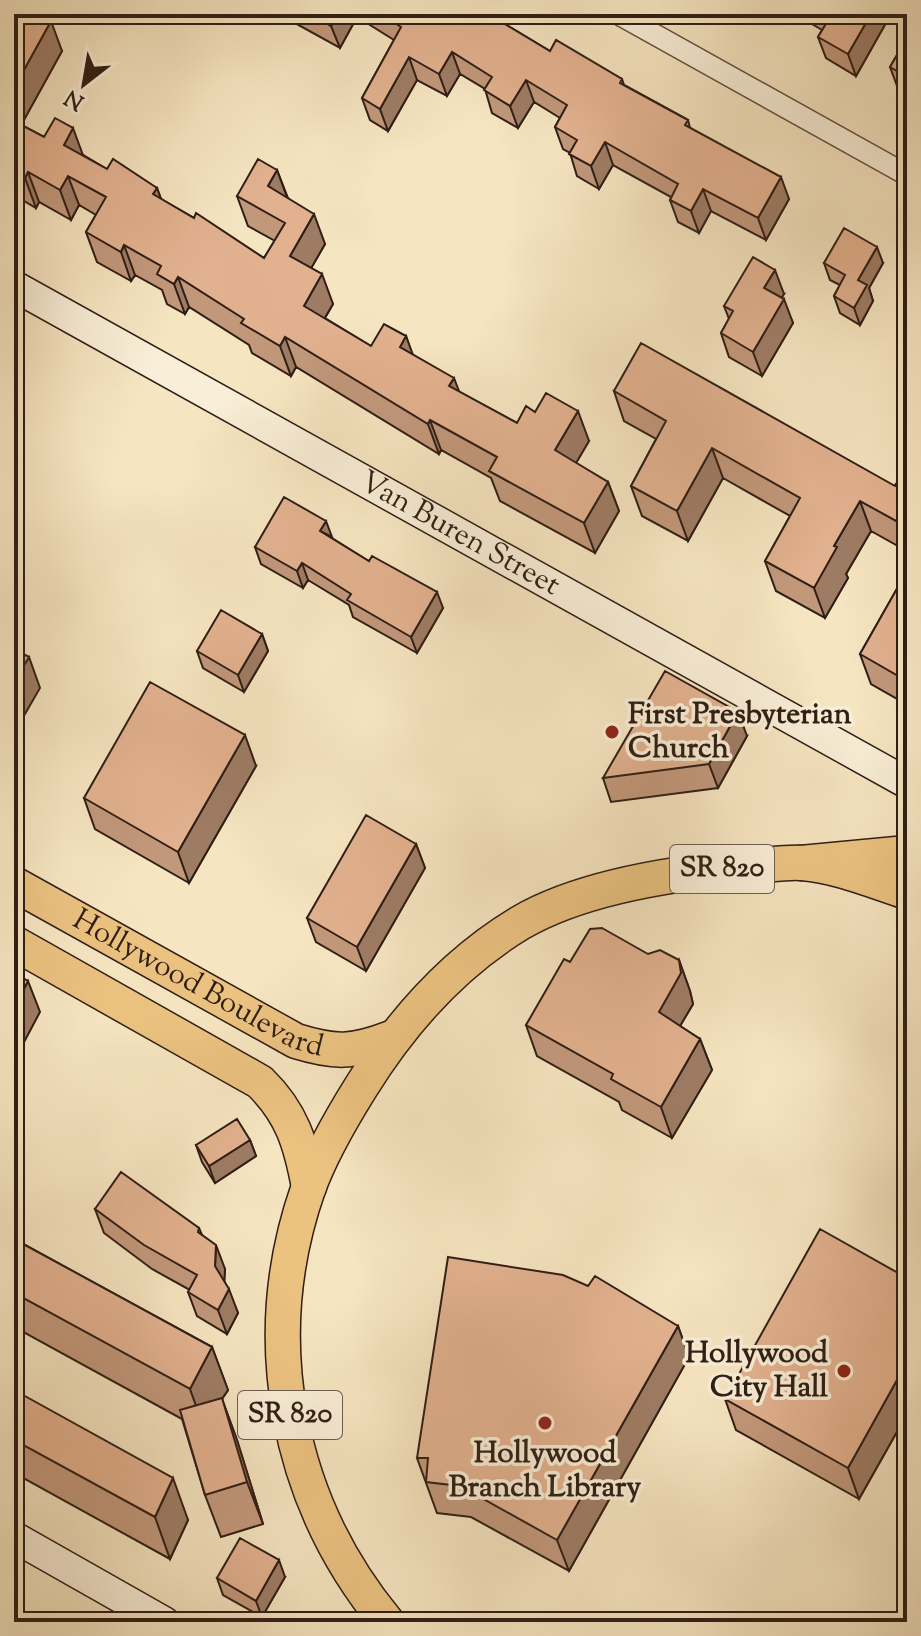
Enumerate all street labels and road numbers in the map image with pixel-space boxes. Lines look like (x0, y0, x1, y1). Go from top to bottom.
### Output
street label: Van Buren Street (352, 461, 568, 607)
road number: SR 820 (670, 845, 774, 893)
street label: Hollywood Boulevard (64, 899, 328, 1069)
road number: SR 820 (238, 1391, 342, 1439)

